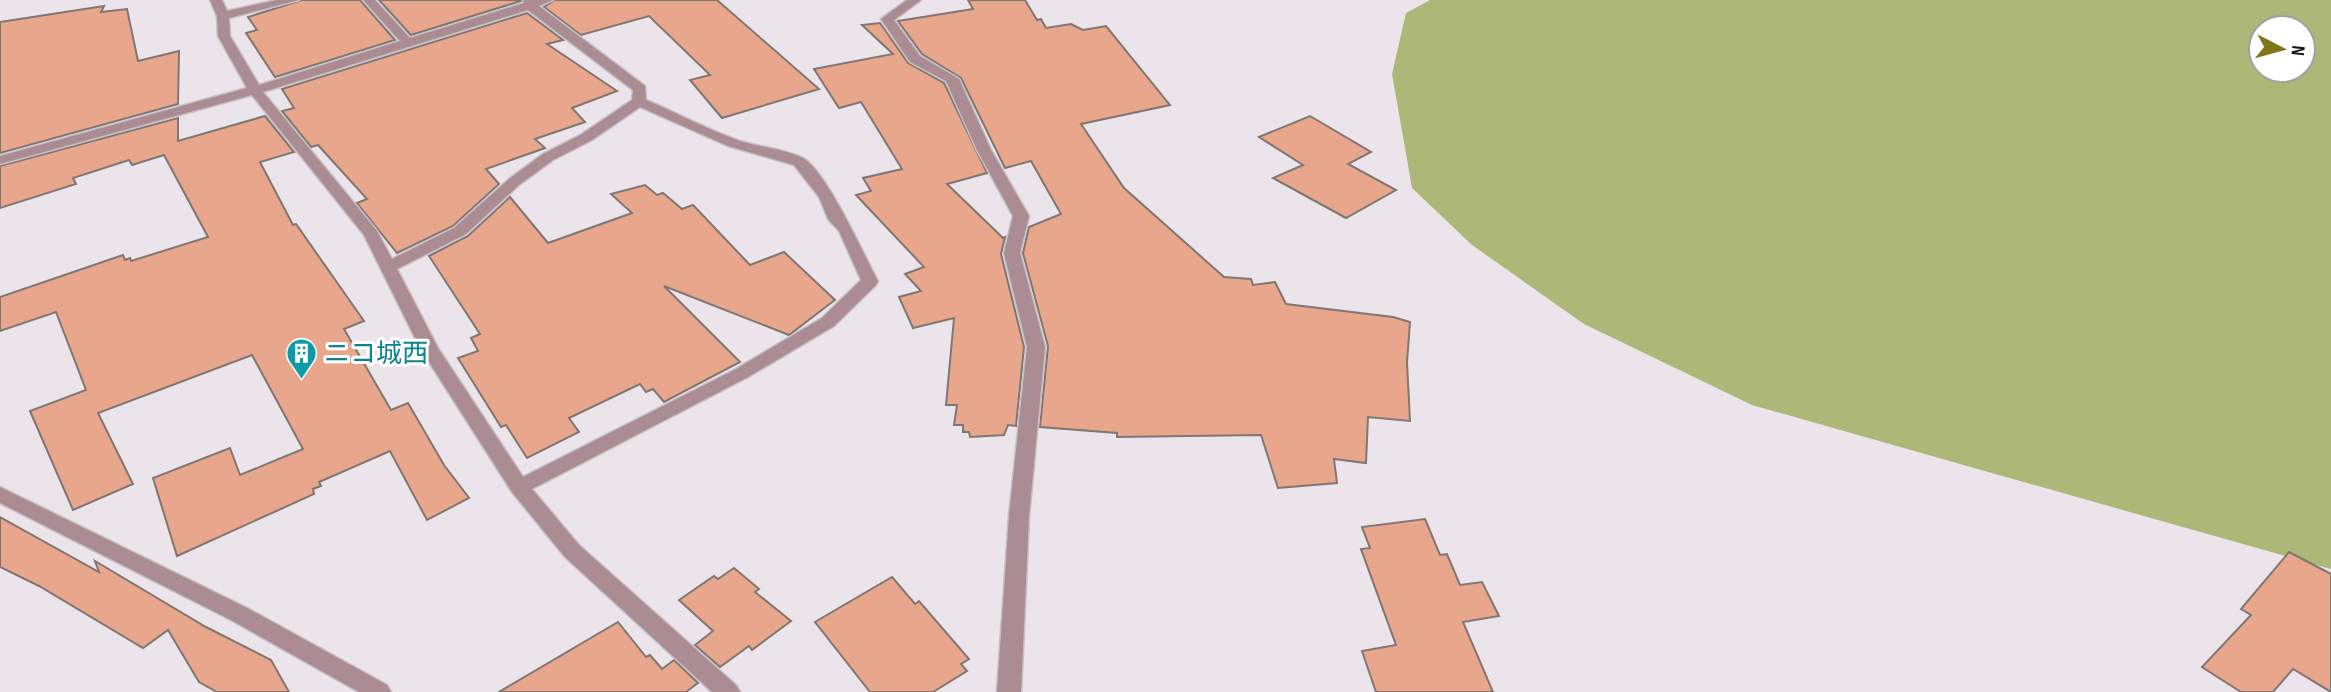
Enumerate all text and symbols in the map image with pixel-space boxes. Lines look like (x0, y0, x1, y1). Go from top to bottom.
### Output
north arrow (2247, 14, 2317, 84)
text: N (2285, 44, 2309, 57)
building icon: ニコ城西 (284, 337, 318, 381)
place label: ニコ城西 (324, 339, 428, 370)

